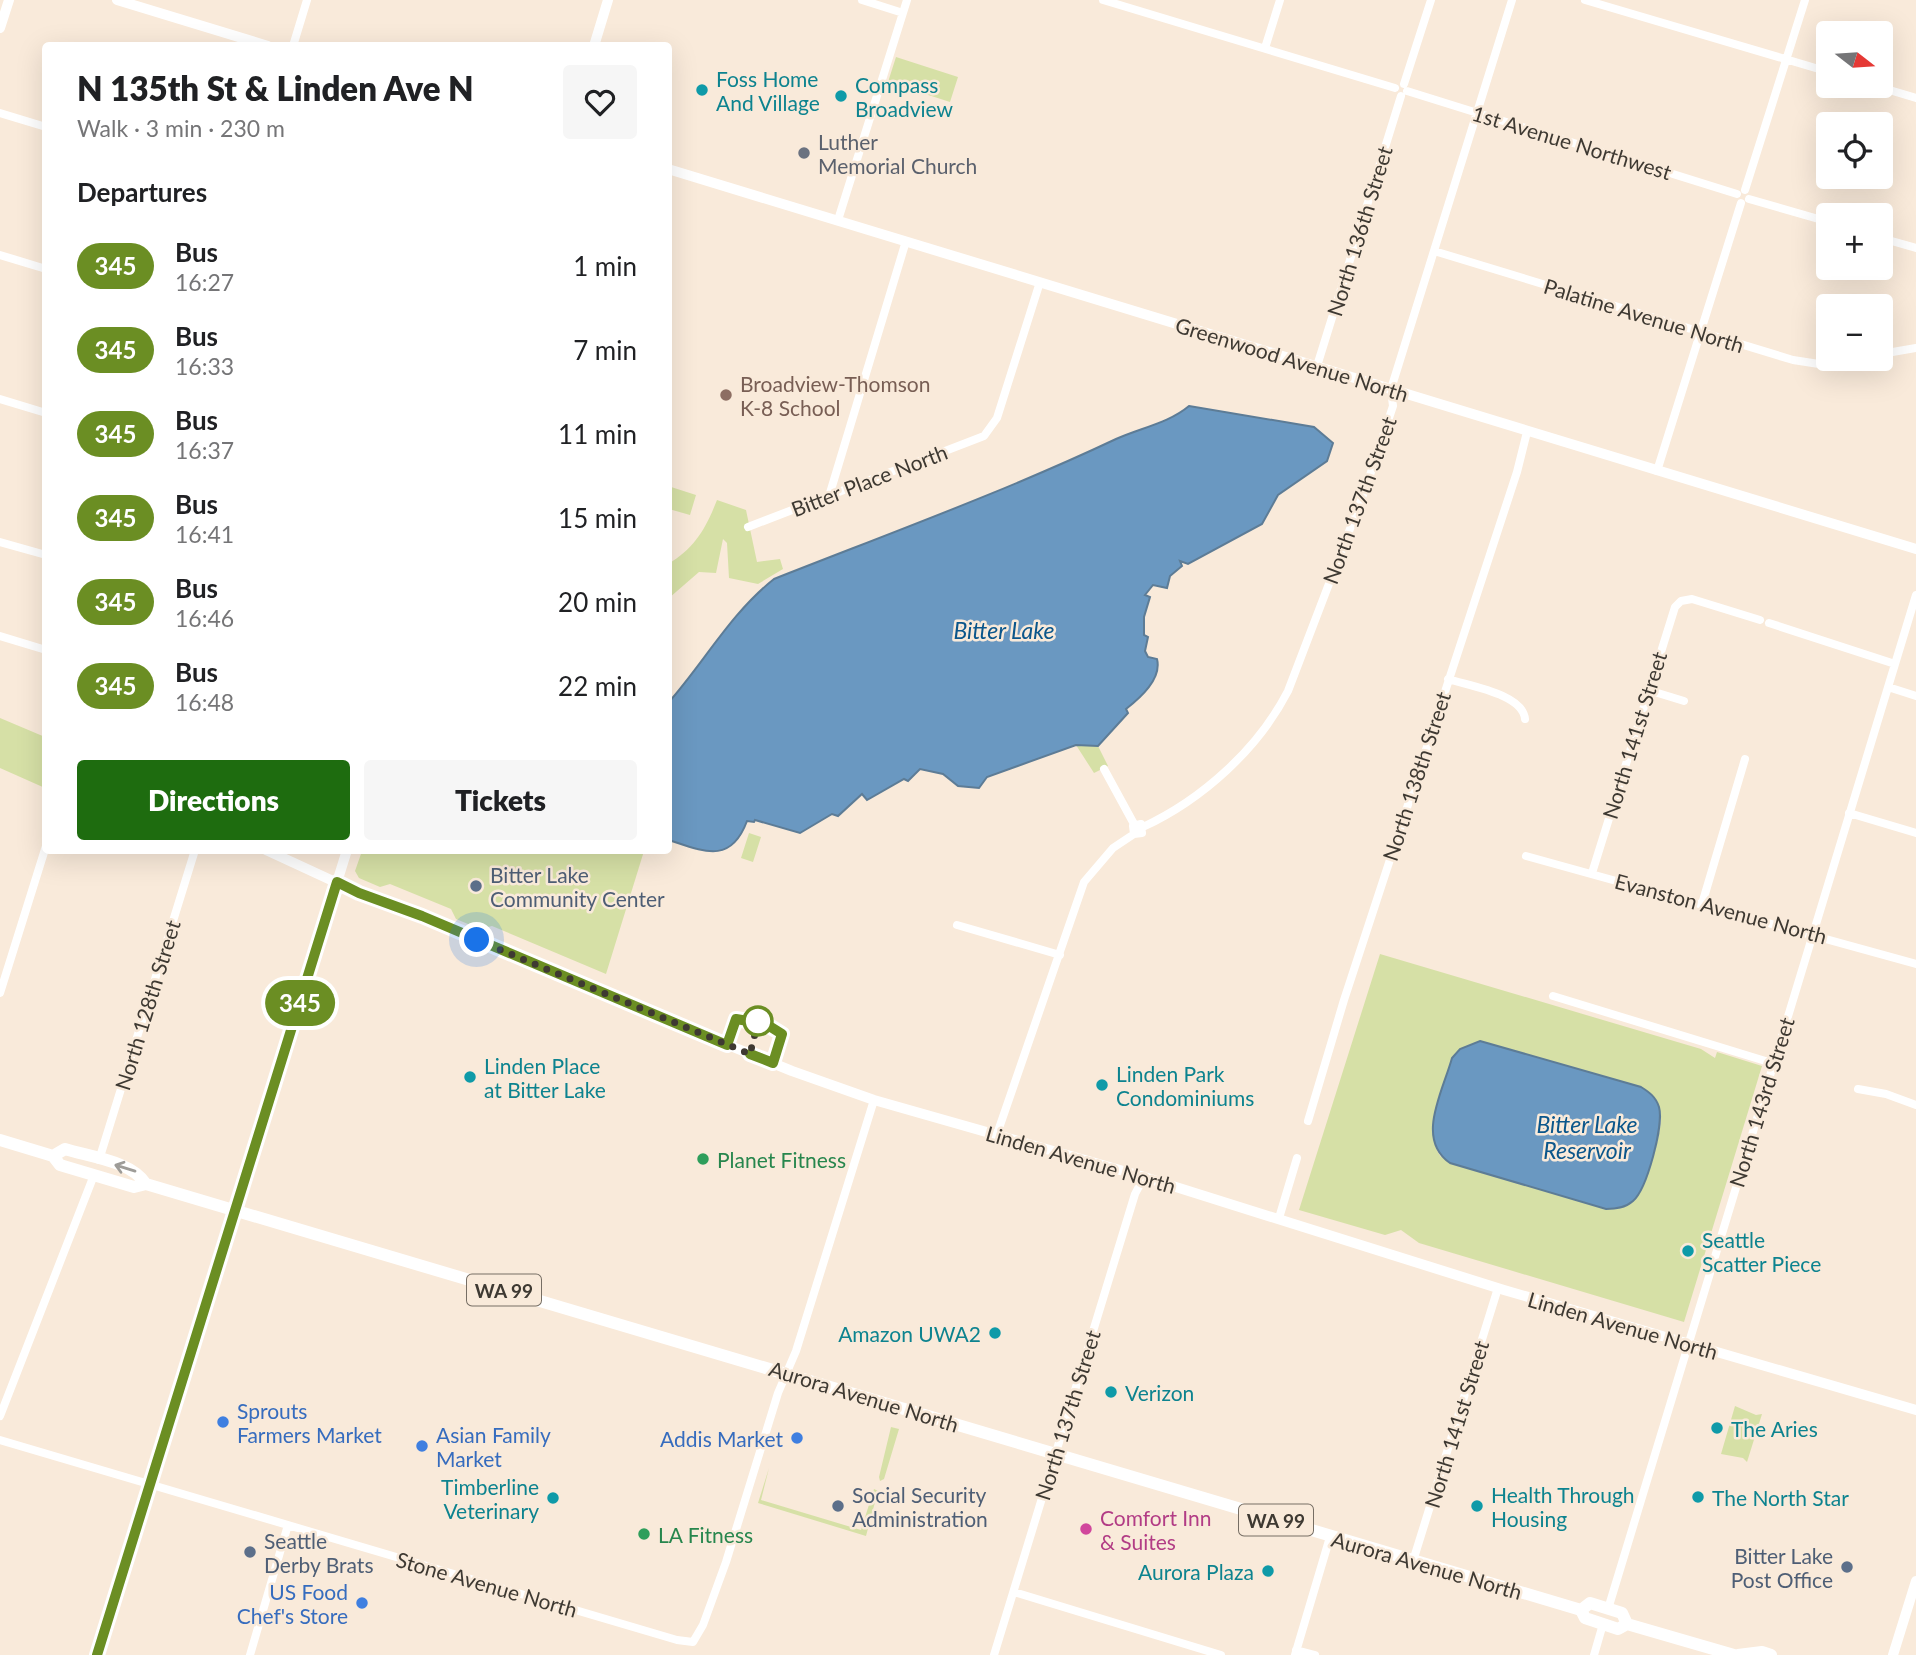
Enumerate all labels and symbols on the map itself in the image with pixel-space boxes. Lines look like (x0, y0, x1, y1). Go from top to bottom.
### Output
north arrow (1816, 21, 1894, 98)
place label: Foss Home And Village (716, 66, 820, 115)
place label: Compass Broadview (855, 72, 954, 121)
marker: Foss Home And Village (694, 82, 710, 98)
marker: Compass Broadview (833, 88, 849, 104)
street label: 1st Avenue Northwest (1469, 100, 1675, 184)
place label: Luther Memorial Church (818, 129, 977, 178)
street label: North 136th Street (1321, 143, 1397, 319)
marker: Luther Memorial Church (796, 145, 812, 161)
street label: Palatine Avenue North (1541, 273, 1747, 357)
street label: Greenwood Avenue North (1173, 312, 1411, 406)
place label: Broadview-Thomson K-8 School (740, 371, 930, 420)
marker: Broadview-Thomson K-8 School (718, 387, 734, 403)
street label: North 137th Street (1317, 412, 1401, 587)
street label: Bitter Place North (787, 439, 951, 521)
water label: Bitter Lake (953, 616, 1055, 644)
street label: North 141st Street (1597, 648, 1671, 822)
street label: North 138th Street (1377, 688, 1455, 864)
place label: Bitter Lake Community Center (490, 862, 665, 911)
street label: Evanston Avenue North (1612, 868, 1830, 948)
marker: Bitter Lake Community Center (468, 878, 484, 894)
street label: North 128th Street (109, 917, 185, 1093)
your location (459, 922, 494, 957)
line badge: 345 (260, 980, 340, 1026)
unlabelled marker (743, 1006, 773, 1036)
street label: North 143rd Street (1723, 1014, 1799, 1190)
place label: Linden Place at Bitter Lake (484, 1053, 606, 1102)
place label: Linden Park Condominiums (1116, 1061, 1254, 1110)
marker: Linden Place at Bitter Lake (462, 1069, 478, 1085)
marker: Linden Park Condominiums (1094, 1077, 1110, 1093)
water label: Bitter Lake Reservoir (1536, 1110, 1638, 1164)
street label: Linden Avenue North (983, 1120, 1179, 1198)
place label: Planet Fitness (717, 1147, 846, 1172)
marker: Planet Fitness (695, 1151, 711, 1167)
one-way arrow (115, 1160, 137, 1173)
place label: Seattle Scatter Piece (1702, 1227, 1821, 1276)
marker: Seattle Scatter Piece (1680, 1243, 1696, 1259)
road number: WA 99 (467, 1274, 541, 1306)
street label: Linden Avenue North (1525, 1286, 1721, 1364)
place label: Amazon UWA2 (838, 1321, 981, 1346)
marker: Amazon UWA2 (987, 1325, 1003, 1341)
street label: North 137th Street (1029, 1327, 1105, 1503)
street label: North 141st Street (1419, 1337, 1493, 1511)
street label: Aurora Avenue North (766, 1355, 962, 1437)
place label: Verizon (1125, 1380, 1194, 1405)
marker: Verizon (1103, 1384, 1119, 1400)
place label: Sprouts Farmers Market (237, 1398, 382, 1447)
marker: Sprouts Farmers Market (215, 1414, 231, 1430)
place label: The Aries (1731, 1416, 1818, 1441)
marker: The Aries (1709, 1420, 1725, 1436)
place label: Asian Family Market (436, 1422, 551, 1471)
place label: Addis Market (660, 1426, 783, 1451)
marker: Addis Market (789, 1430, 805, 1446)
marker: Asian Family Market (414, 1438, 430, 1454)
place label: Timberline Veterinary (441, 1474, 539, 1523)
place label: Social Security Administration (852, 1482, 988, 1531)
place label: Health Through Housing (1491, 1482, 1635, 1531)
place label: The North Star (1712, 1485, 1849, 1510)
marker: The North Star (1690, 1489, 1706, 1505)
marker: Timberline Veterinary (545, 1490, 561, 1506)
marker: Social Security Administration (830, 1498, 846, 1514)
marker: Health Through Housing (1469, 1498, 1485, 1514)
road number: WA 99 (1239, 1504, 1313, 1536)
place label: Comfort Inn & Suites (1100, 1505, 1211, 1554)
marker: Comfort Inn & Suites (1078, 1521, 1094, 1537)
place label: LA Fitness (658, 1522, 753, 1547)
marker: LA Fitness (636, 1526, 652, 1542)
street label: Aurora Avenue North (1329, 1526, 1525, 1604)
place label: Seattle Derby Brats (264, 1528, 373, 1577)
place label: Bitter Lake Post Office (1731, 1543, 1833, 1592)
marker: Seattle Derby Brats (242, 1544, 258, 1560)
street label: Stone Avenue North (394, 1546, 580, 1622)
place label: Aurora Plaza (1138, 1559, 1254, 1584)
marker: Bitter Lake Post Office (1839, 1559, 1855, 1575)
marker: Aurora Plaza (1260, 1563, 1276, 1579)
place label: US Food Chef's Store (237, 1579, 348, 1628)
marker: US Food Chef's Store (354, 1595, 370, 1611)

